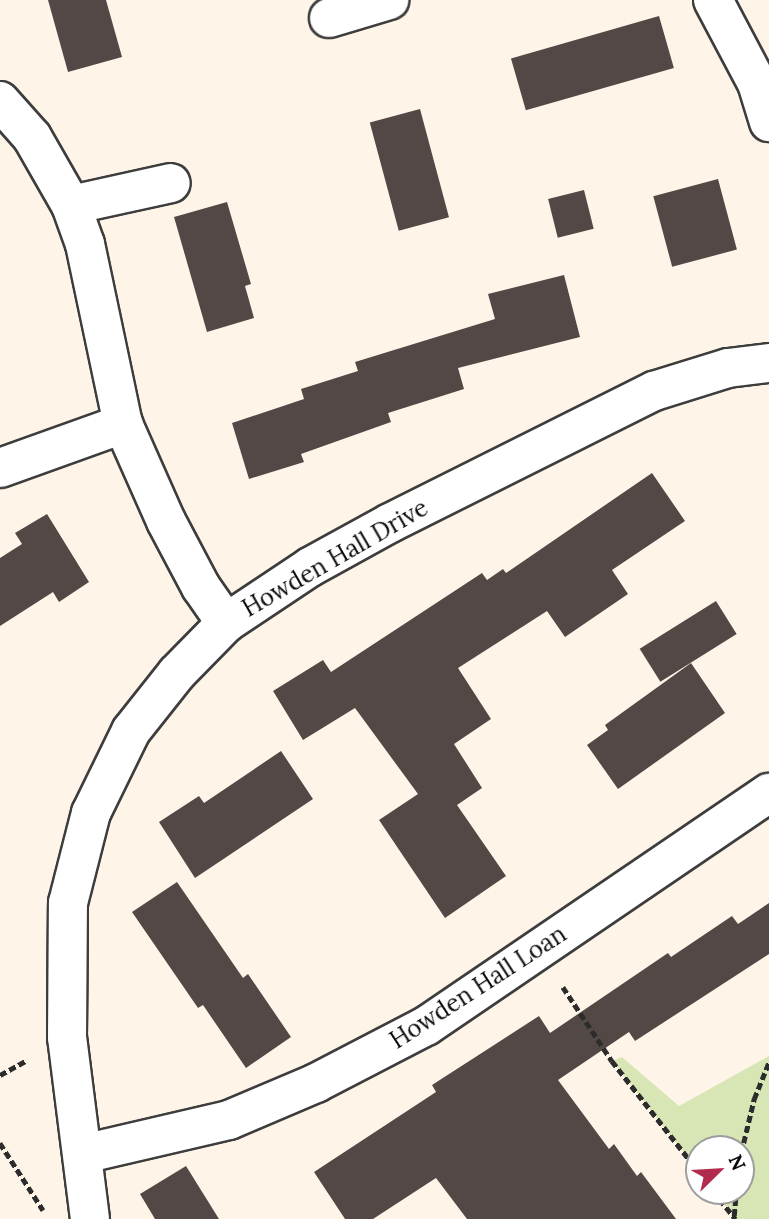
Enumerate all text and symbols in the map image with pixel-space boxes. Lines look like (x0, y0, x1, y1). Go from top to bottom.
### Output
street label: Howden Hall Drive (237, 493, 433, 623)
street label: Howden Hall Loan (384, 919, 572, 1055)
north arrow (685, 1135, 755, 1205)
text: N (723, 1151, 751, 1174)

